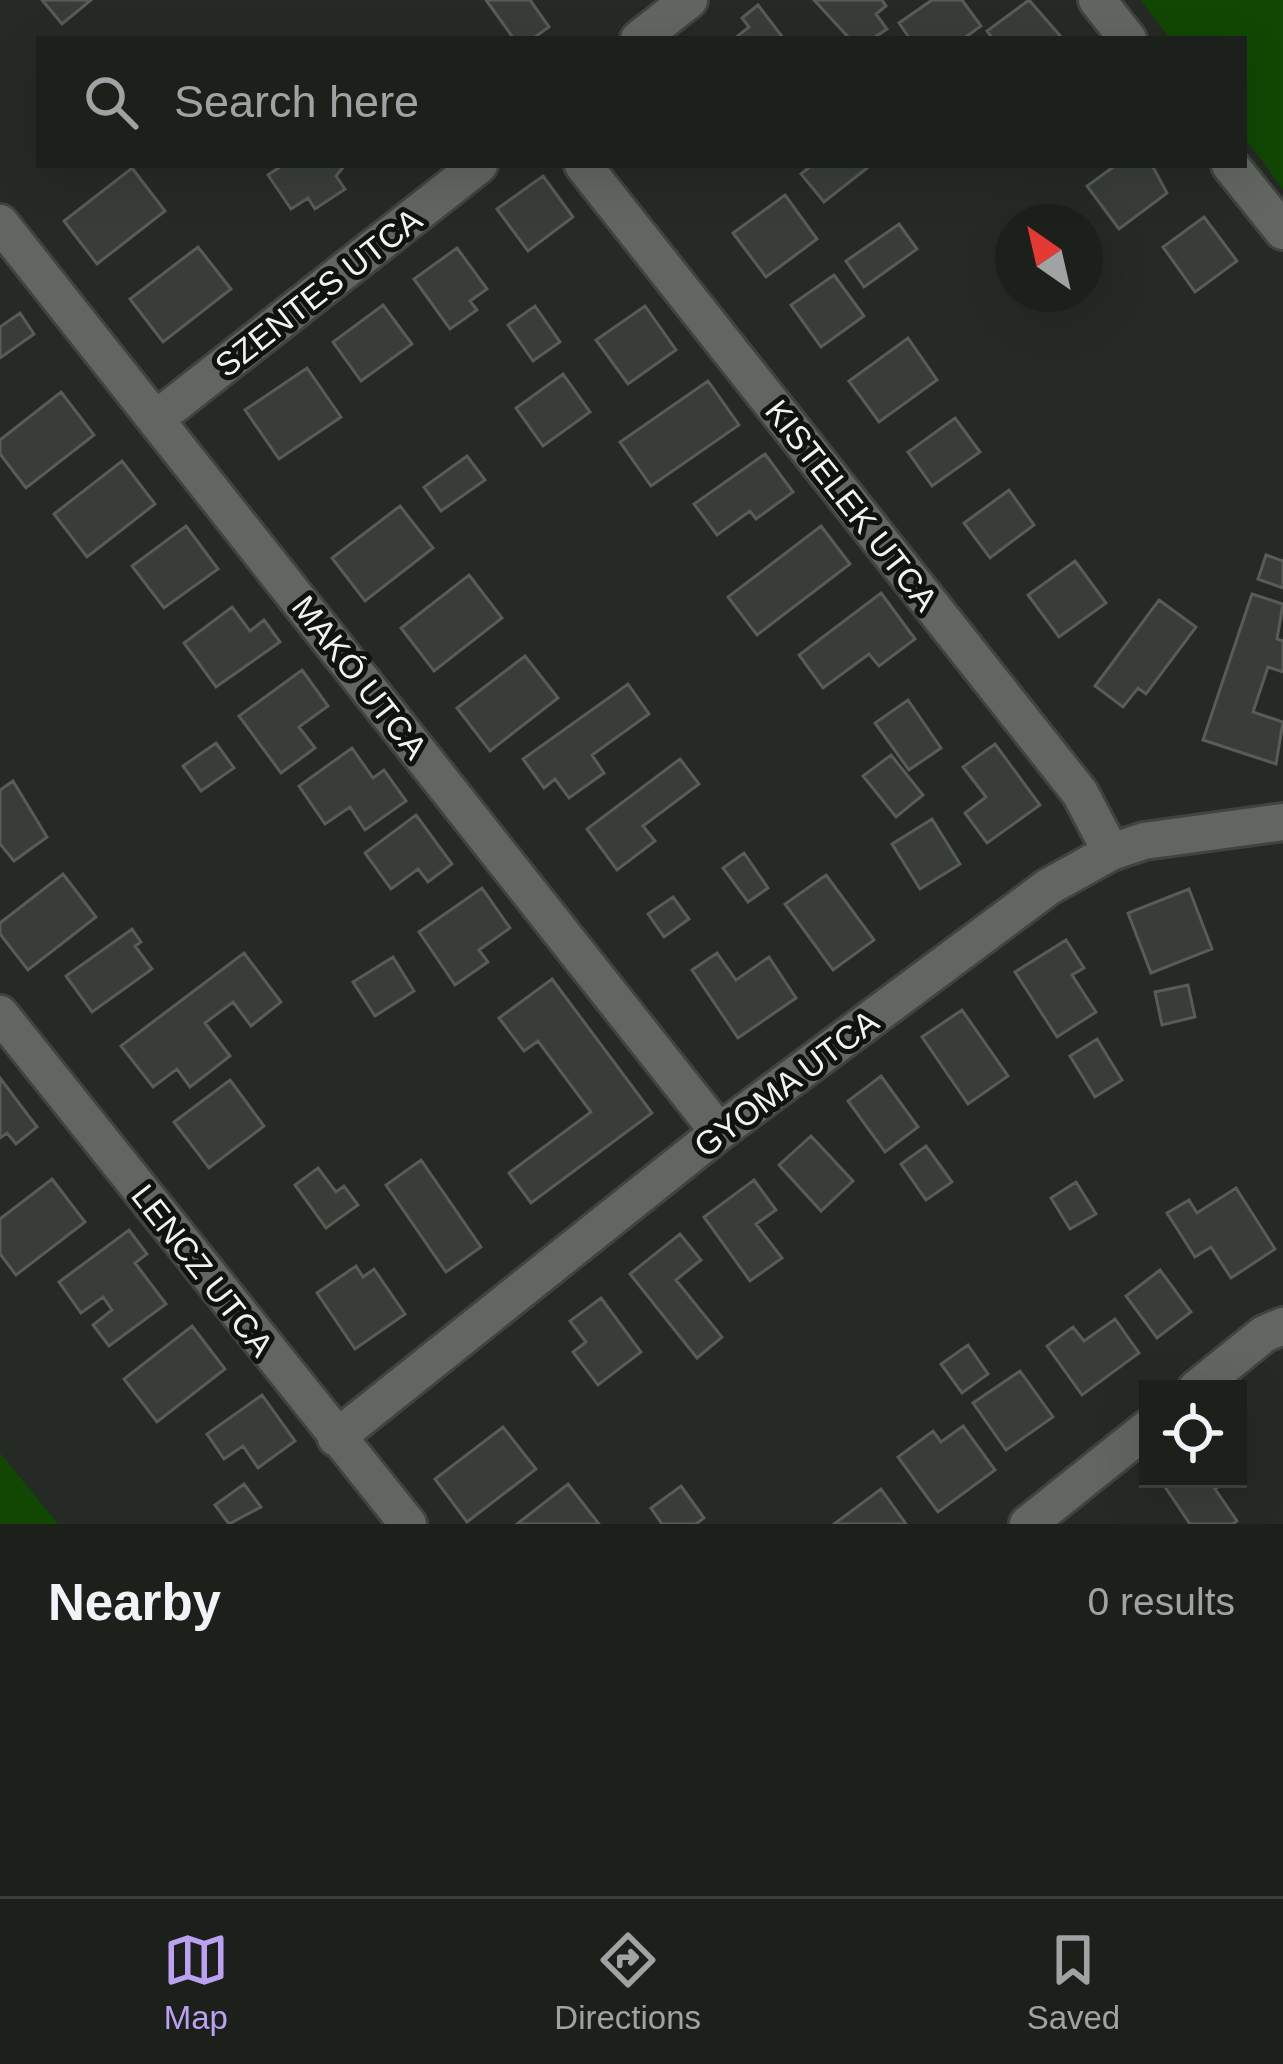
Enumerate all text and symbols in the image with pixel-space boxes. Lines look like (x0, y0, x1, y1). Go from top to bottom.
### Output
search box (36, 36, 1247, 168)
icon: search (78, 69, 144, 135)
text: Search here (174, 76, 419, 127)
street label: SZENTES UTCA (208, 200, 429, 384)
north arrow (995, 204, 1103, 312)
street label: KISTELEK UTCA (758, 393, 945, 618)
street label: MAKÓ UTCA (285, 589, 435, 766)
street label: GYOMA UTCA (687, 1002, 885, 1164)
street label: LENCZ UTCA (124, 1177, 281, 1363)
map controls (1139, 1380, 1247, 1488)
button: locate (1139, 1380, 1247, 1488)
text: Nearby (48, 1574, 221, 1631)
text: 0 results (1088, 1580, 1235, 1623)
tab: Map (163, 1927, 229, 2037)
tab: Directions (554, 1927, 701, 2037)
tab: Saved (1027, 1927, 1120, 2037)

